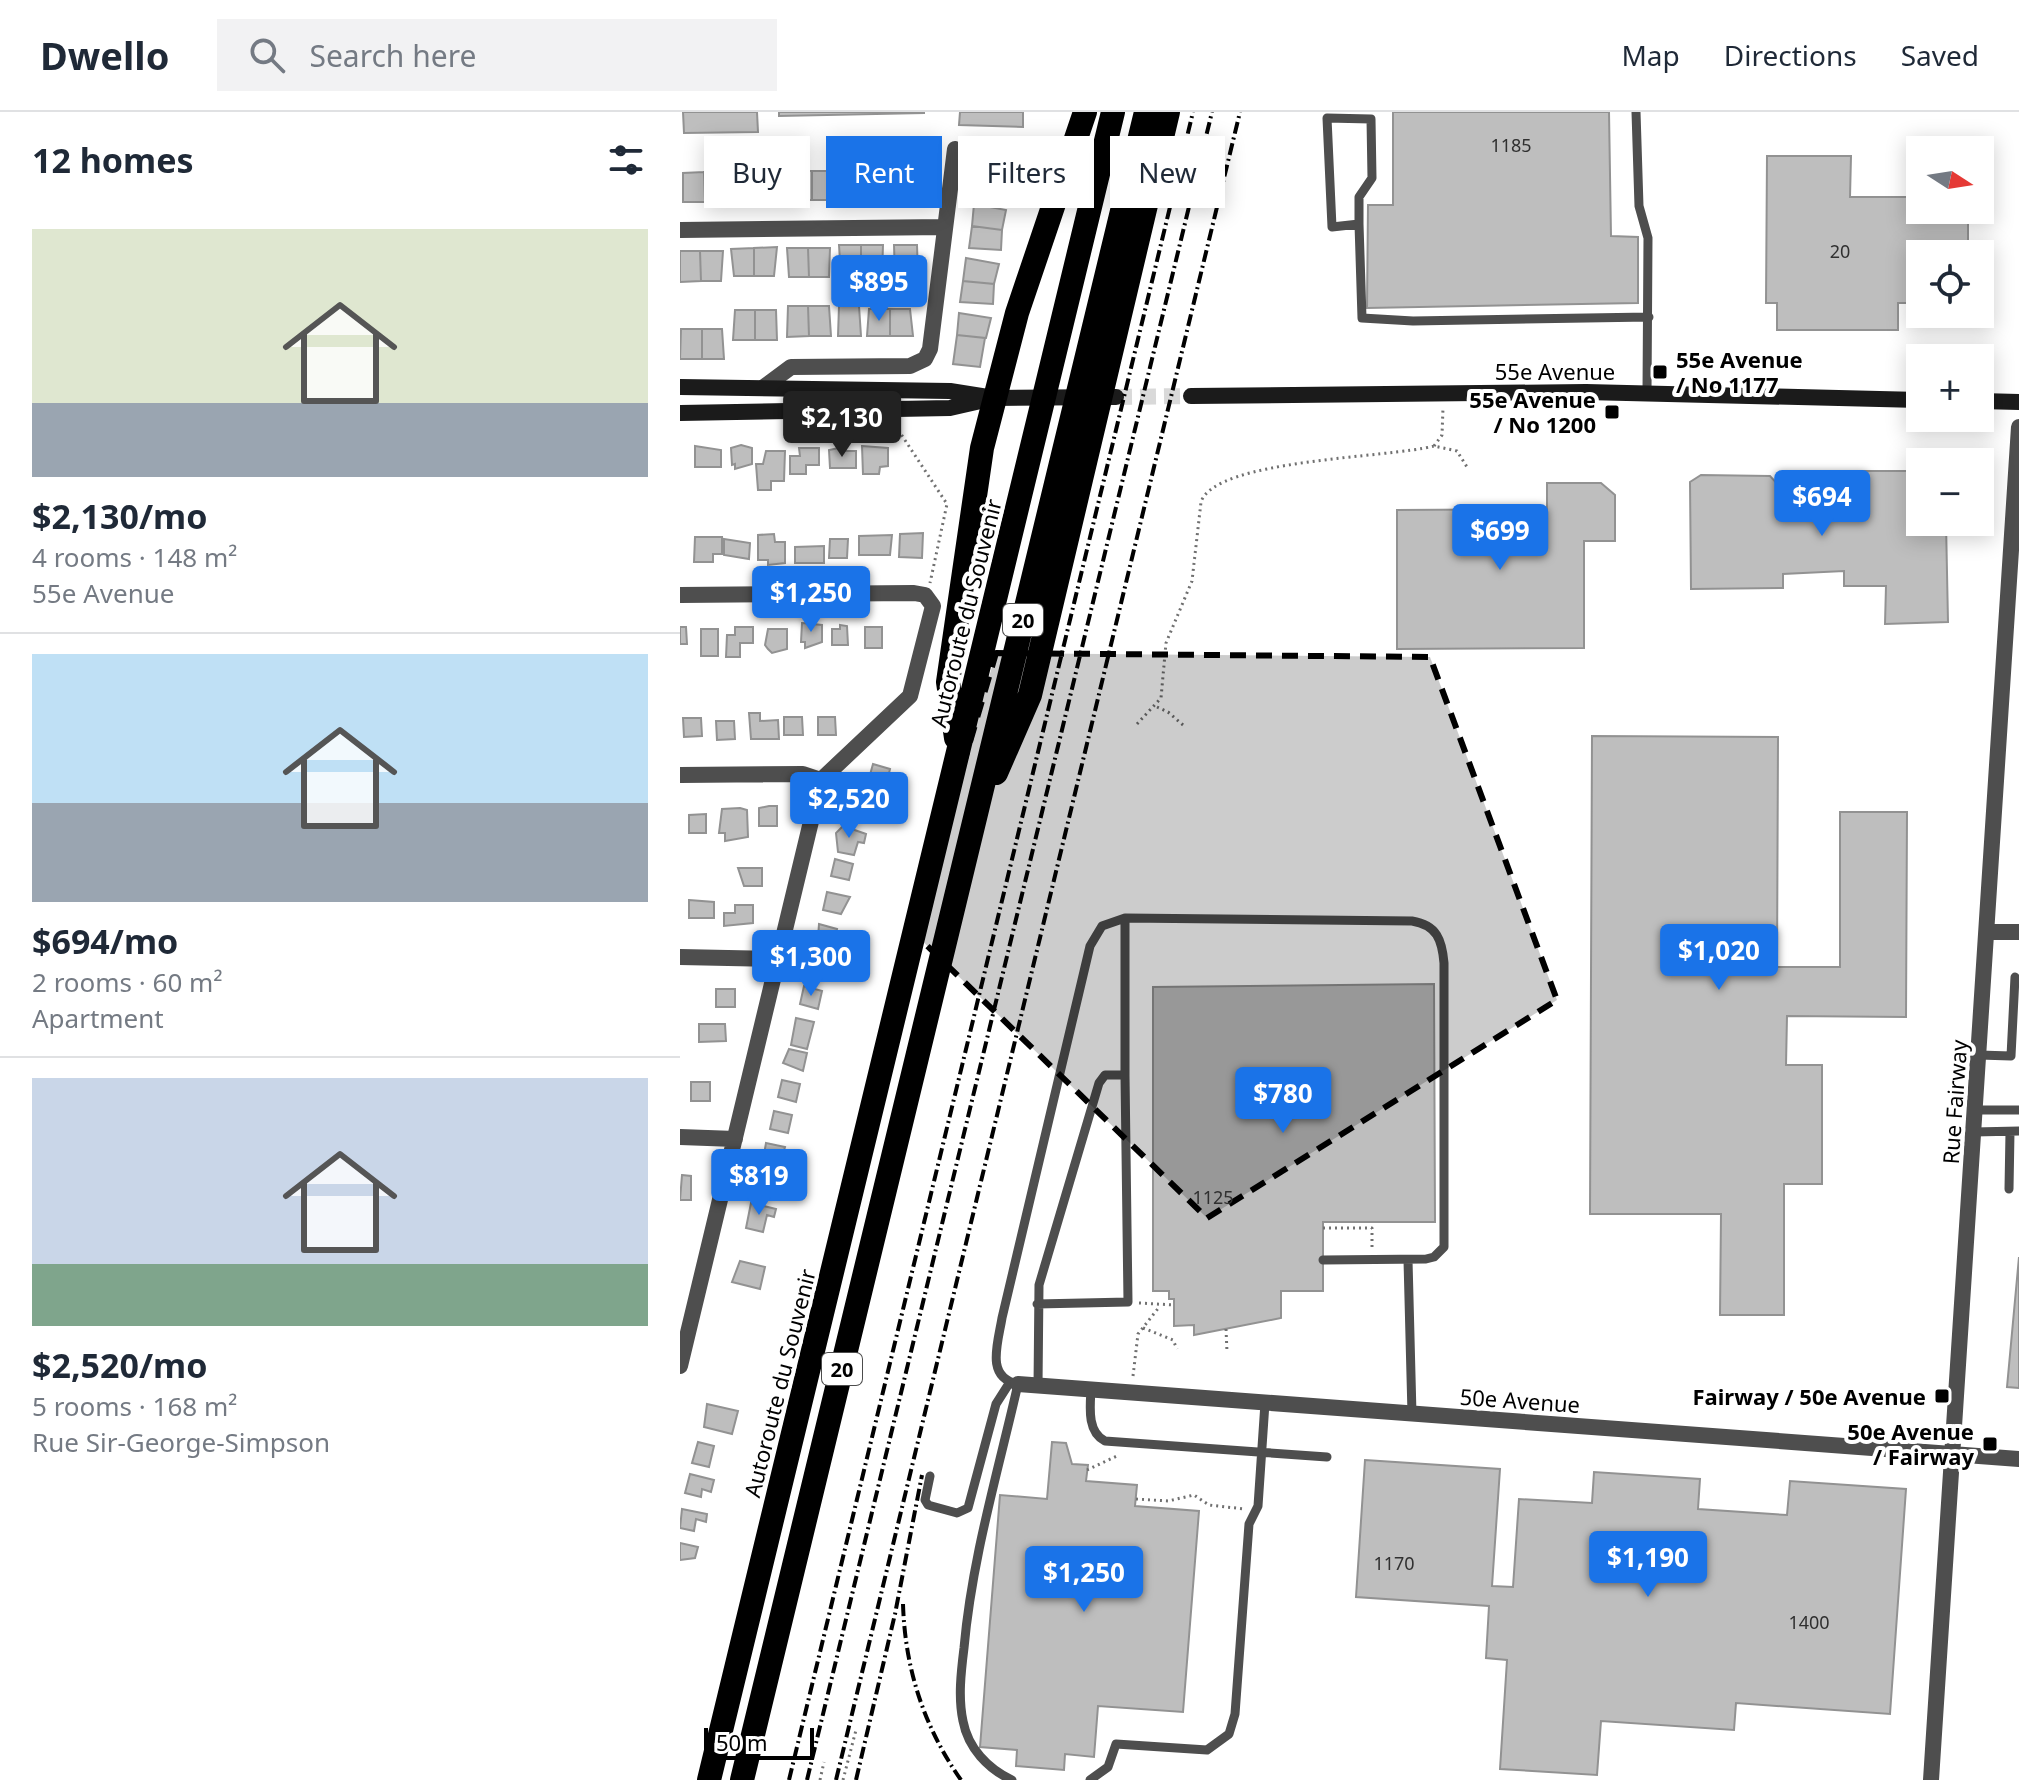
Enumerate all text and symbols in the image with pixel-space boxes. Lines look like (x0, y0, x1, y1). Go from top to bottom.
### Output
search box (217, 19, 777, 91)
text: Dwello (40, 29, 169, 81)
icon: search (245, 33, 289, 77)
text: Search here (309, 35, 476, 76)
text: Map (1621, 36, 1680, 74)
text: Directions (1724, 36, 1857, 74)
text: Saved (1901, 36, 1979, 74)
house number: 1185 (1490, 133, 1532, 157)
chip: Buy (704, 136, 810, 208)
chip: Rent (826, 136, 942, 208)
chip: Filters (958, 136, 1094, 208)
chip: New (1110, 136, 1225, 208)
north arrow (1906, 136, 1994, 224)
map controls (1906, 136, 1994, 536)
text: 12 homes (32, 137, 194, 183)
icon: filters (604, 138, 648, 182)
house number: 20 (1830, 239, 1850, 263)
button: locate (1906, 240, 1994, 328)
pin: $895 (832, 255, 926, 323)
text: $895 (849, 263, 909, 299)
icon: home (268, 281, 412, 425)
place label: 55e Avenue / No 1177 (1676, 344, 1803, 399)
button: + (1906, 344, 1994, 432)
street label: 55e Avenue (1495, 356, 1615, 386)
marker: 55e Avenue / No 1177 (1651, 363, 1669, 381)
place label: 55e Avenue / No 1200 (1469, 384, 1596, 439)
pin: $2,130 (777, 391, 907, 459)
text: $2,130 (801, 399, 883, 435)
marker: 55e Avenue / No 1200 (1603, 403, 1621, 421)
button: − (1906, 448, 1994, 536)
pin: $694 (1775, 470, 1869, 538)
text: $694 (1792, 478, 1852, 514)
text: $2,130/mo (32, 493, 207, 539)
street label: Autoroute du Souvenir (922, 496, 1008, 730)
pin: $699 (1453, 504, 1547, 572)
text: $699 (1470, 512, 1530, 548)
text: 4 rooms · 148 m² (32, 539, 237, 575)
pin: $1,250 (746, 566, 876, 634)
text: $1,250 (770, 574, 852, 610)
text: 55e Avenue (32, 575, 174, 611)
road number: 20 (1003, 604, 1043, 636)
icon: home (268, 706, 412, 850)
pin: $2,520 (784, 772, 914, 840)
text: $2,520 (808, 780, 890, 816)
text: $694/mo (32, 918, 178, 964)
pin: $1,020 (1654, 924, 1784, 992)
pin: $1,300 (746, 930, 876, 998)
text: $1,020 (1678, 932, 1760, 968)
text: $1,300 (770, 938, 852, 974)
text: 2 rooms · 60 m² (32, 964, 222, 1000)
text: Apartment (32, 1000, 164, 1036)
street label: Rue Fairway (1935, 1038, 1973, 1165)
pin: $780 (1236, 1067, 1330, 1135)
text: $780 (1253, 1075, 1313, 1111)
icon: home (268, 1130, 412, 1274)
pin: $819 (712, 1149, 806, 1217)
text: $819 (729, 1157, 789, 1193)
house number: 1125 (1192, 1185, 1234, 1209)
street label: Autoroute du Souvenir (736, 1266, 822, 1500)
text: $2,520/mo (32, 1342, 207, 1388)
road number: 20 (822, 1353, 862, 1385)
street label: 50e Avenue (1459, 1381, 1581, 1419)
place label: Fairway / 50e Avenue (1693, 1381, 1926, 1411)
marker: Fairway / 50e Avenue (1933, 1387, 1951, 1405)
text: 5 rooms · 168 m² (32, 1388, 237, 1424)
place label: 50e Avenue / Fairway (1847, 1416, 1974, 1471)
text: Rue Sir-George-Simpson (32, 1424, 330, 1460)
marker: 50e Avenue / Fairway (1981, 1435, 1999, 1453)
pin: $1,190 (1583, 1531, 1713, 1599)
text: $1,190 (1607, 1539, 1689, 1575)
pin: $1,250 (1019, 1546, 1149, 1614)
house number: 1170 (1373, 1551, 1415, 1575)
text: $1,250 (1043, 1554, 1125, 1590)
house number: 1400 (1788, 1610, 1830, 1634)
scale bar (704, 1724, 814, 1760)
text: 50 m (716, 1727, 767, 1757)

